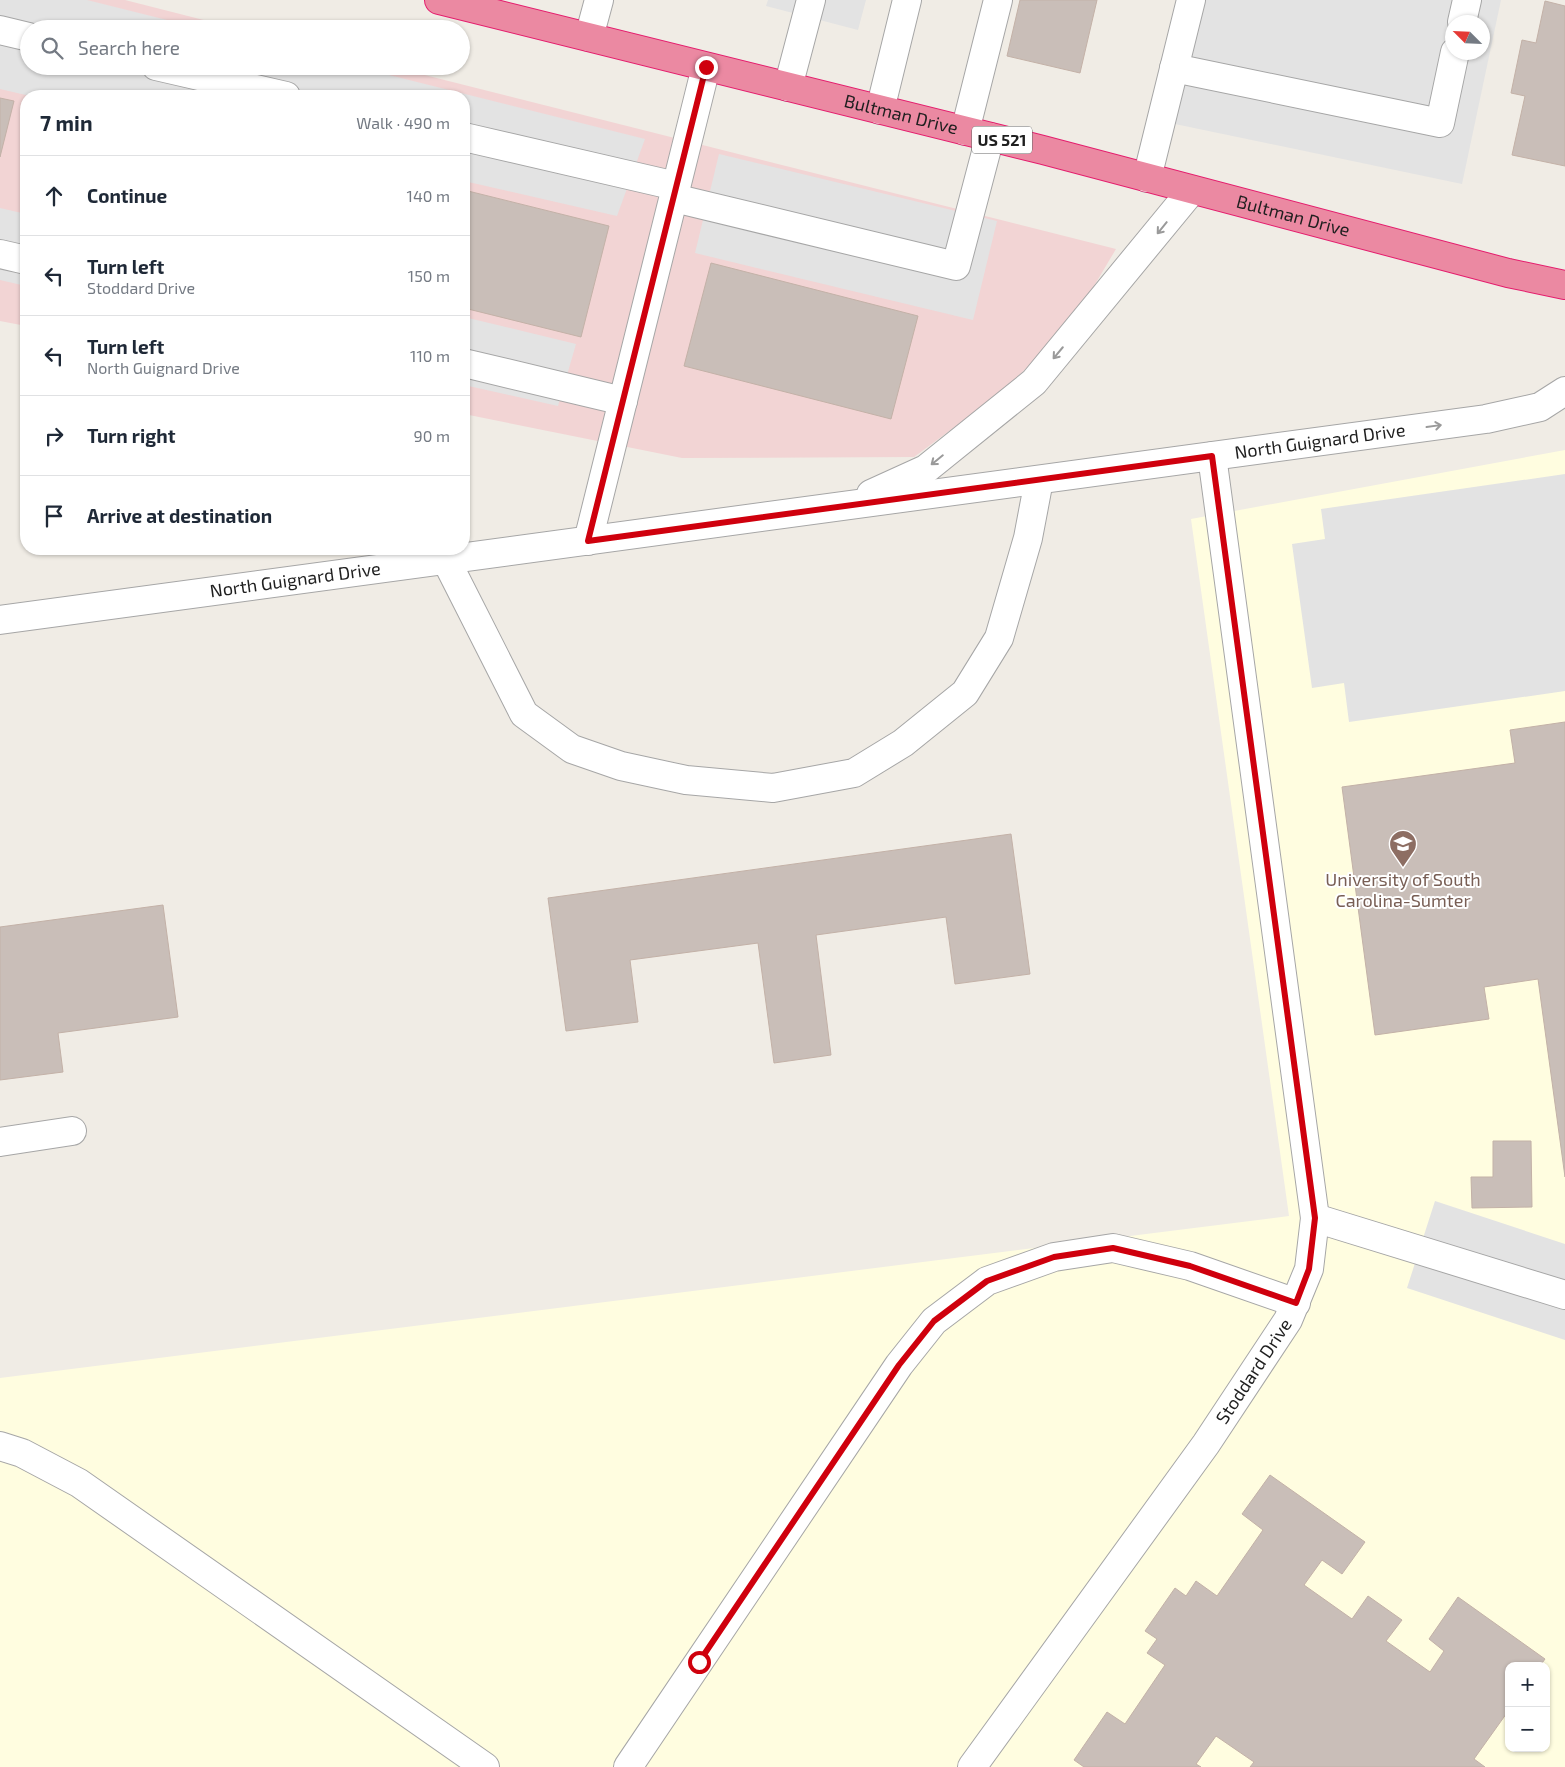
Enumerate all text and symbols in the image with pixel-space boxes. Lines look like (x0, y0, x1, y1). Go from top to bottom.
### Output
north arrow (1445, 15, 1490, 60)
search box (20, 20, 470, 75)
icon: search (38, 34, 66, 62)
text: Search here (78, 36, 180, 59)
route end (695, 56, 718, 79)
street label: Bultman Drive (842, 89, 960, 138)
text: 7 min (40, 110, 93, 135)
text: Walk · 490 m (356, 113, 450, 132)
road number: US 521 (972, 126, 1032, 154)
icon: ahead (40, 182, 68, 210)
text: Continue (87, 184, 167, 207)
text: 140 m (407, 186, 450, 205)
street label: Bultman Drive (1234, 190, 1352, 241)
one-way arrow (1156, 221, 1167, 234)
text: Turn left (87, 255, 164, 278)
icon: left (40, 262, 68, 290)
text: 150 m (408, 266, 450, 285)
text: Stoddard Drive (87, 278, 195, 297)
text: Turn left (87, 335, 164, 358)
icon: left (40, 342, 68, 370)
text: 110 m (410, 346, 450, 365)
one-way arrow (1053, 346, 1064, 359)
text: North Guignard Drive (87, 358, 240, 377)
street label: North Guignard Drive (1233, 418, 1407, 463)
one-way arrow (1425, 421, 1441, 431)
icon: right (40, 422, 68, 450)
text: Turn right (87, 424, 175, 447)
text: 90 m (414, 426, 450, 445)
one-way arrow (931, 455, 944, 466)
icon: arrive (40, 502, 68, 530)
text: Arrive at destination (87, 504, 272, 527)
street label: North Guignard Drive (208, 557, 382, 601)
school or university icon: University of South Carolina-Sumter (1388, 829, 1418, 868)
place label: University of South Carolina-Sumter (1325, 868, 1481, 911)
street label: Stoddard Drive (1210, 1314, 1296, 1428)
route start (688, 1651, 711, 1674)
map controls (1505, 1662, 1550, 1752)
button: + (1505, 1662, 1550, 1707)
button: − (1505, 1707, 1550, 1752)

